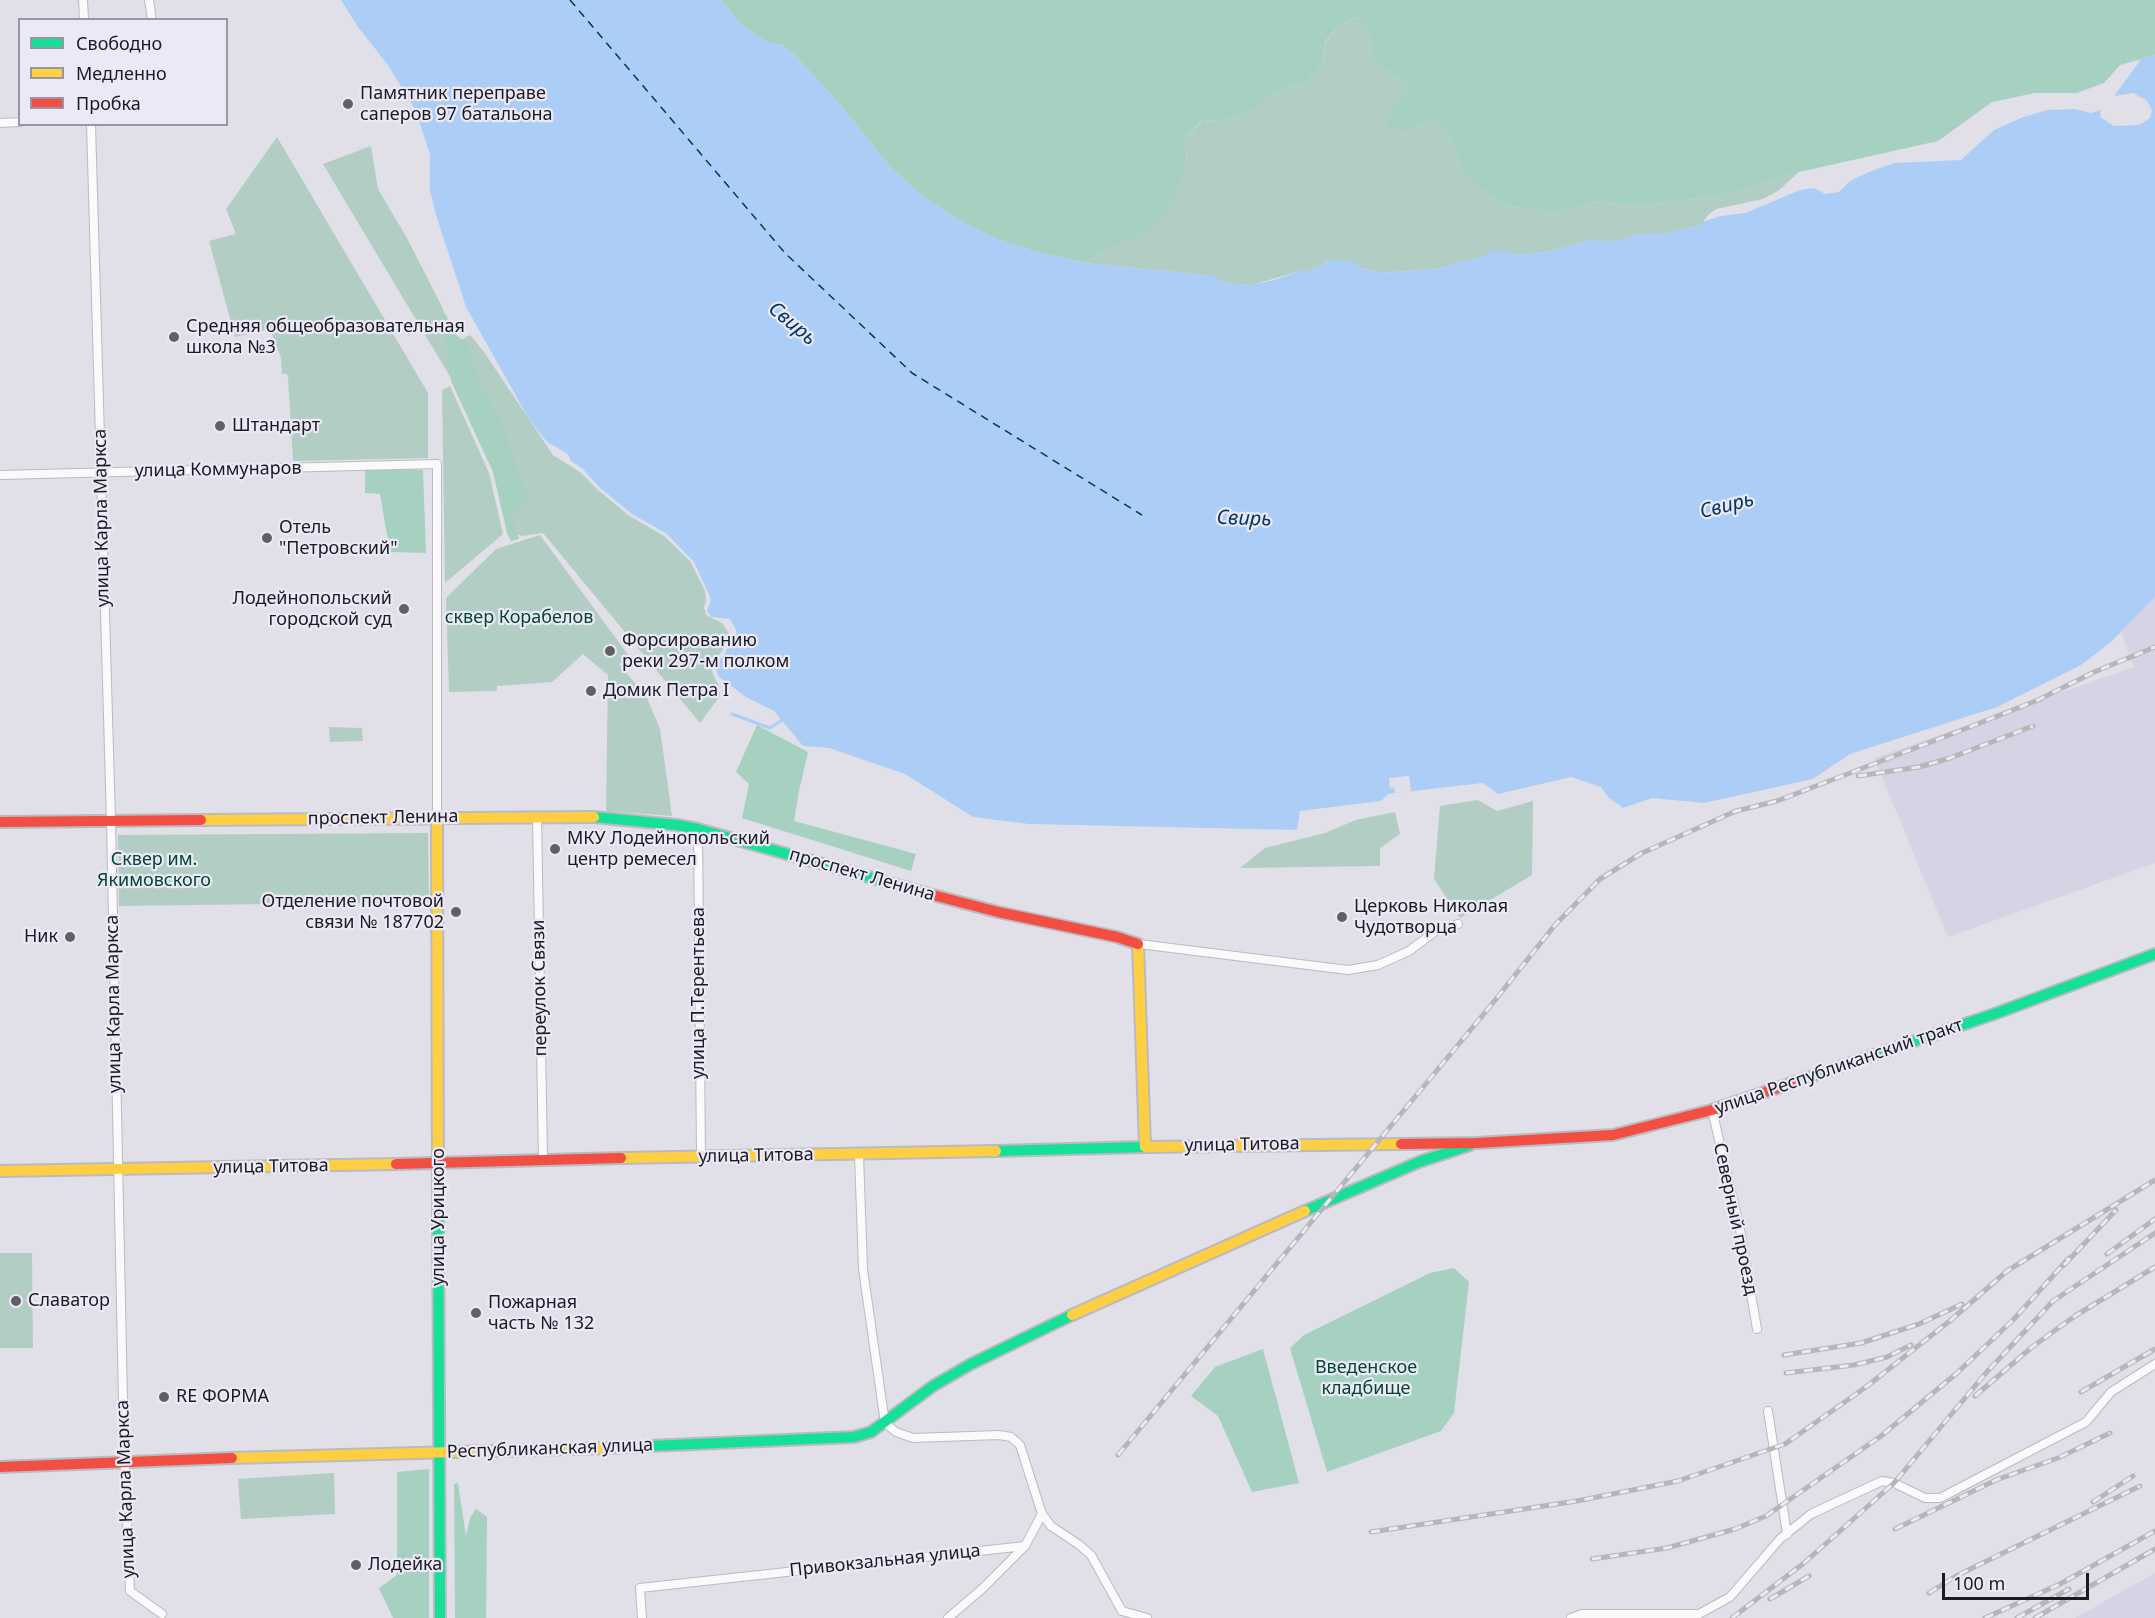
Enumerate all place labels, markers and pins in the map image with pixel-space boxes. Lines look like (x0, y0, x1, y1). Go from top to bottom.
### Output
place label: Памятник переправе саперов 97 батальона (360, 83, 553, 125)
marker: Памятник переправе саперов 97 батальона (341, 97, 355, 111)
place label: Средняя общеобразовательная школа №3 (186, 316, 465, 358)
marker: Средняя общеобразовательная школа №3 (167, 330, 181, 344)
place label: Штандарт (232, 415, 320, 437)
marker: Штандарт (213, 419, 227, 433)
place label: Отель "Петровский" (279, 517, 398, 560)
marker: Отель "Петровский" (260, 531, 274, 545)
place label: Лодейнопольский городской суд (232, 588, 392, 630)
marker: Лодейнопольский городской суд (397, 602, 411, 616)
place label: Форсированию реки 297-м полком (622, 630, 789, 672)
marker: Форсированию реки 297-м полком (603, 644, 617, 658)
place label: Домик Петра I (603, 680, 729, 702)
marker: Домик Петра I (584, 684, 598, 698)
place label: МКУ Лодейнопольский центр ремесел (567, 828, 770, 870)
marker: МКУ Лодейнопольский центр ремесел (548, 842, 562, 856)
place label: Отделение почтовой связи № 187702 (262, 891, 444, 934)
place label: Церковь Николая Чудотворца (1354, 896, 1508, 938)
marker: Отделение почтовой связи № 187702 (449, 905, 463, 919)
marker: Церковь Николая Чудотворца (1335, 910, 1349, 924)
place label: Ник (24, 926, 58, 948)
marker: Ник (63, 930, 77, 944)
place label: Славатор (28, 1290, 110, 1312)
place label: Пожарная часть № 132 (488, 1292, 594, 1334)
marker: Славатор (9, 1294, 23, 1308)
marker: Пожарная часть № 132 (469, 1306, 483, 1320)
place label: RE ФОРМА (176, 1386, 269, 1408)
marker: RE ФОРМА (157, 1390, 171, 1404)
place label: Лодейка (368, 1554, 442, 1576)
marker: Лодейка (349, 1558, 363, 1572)

